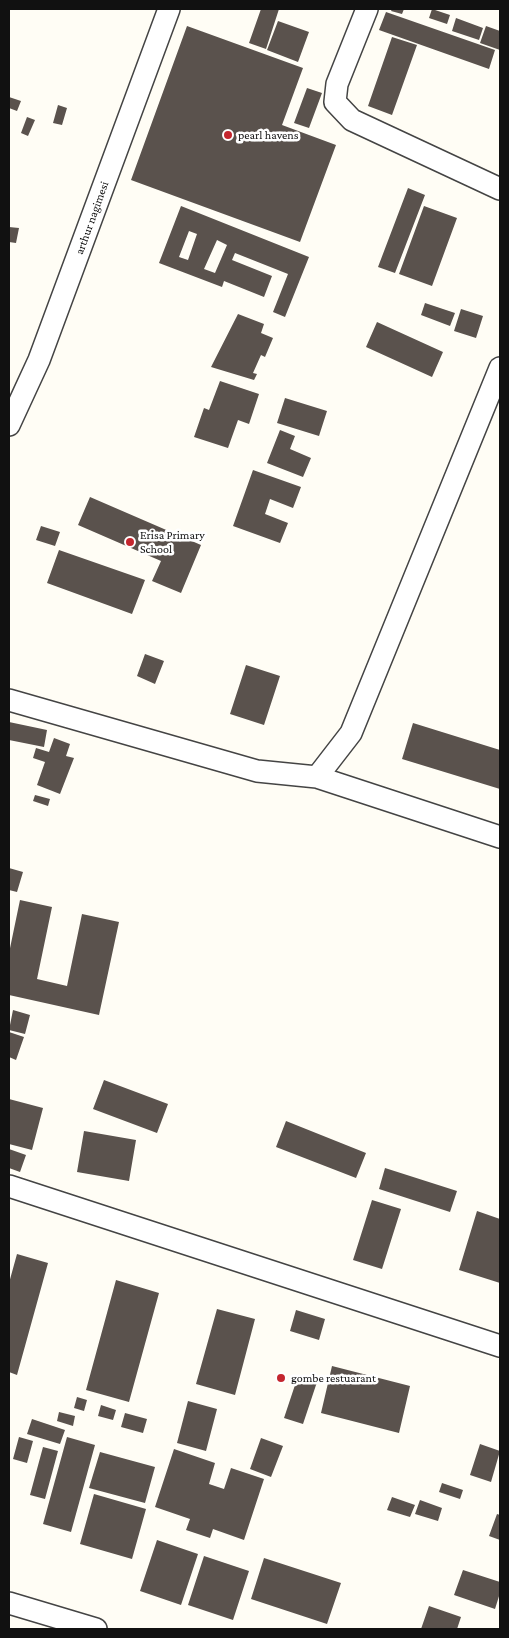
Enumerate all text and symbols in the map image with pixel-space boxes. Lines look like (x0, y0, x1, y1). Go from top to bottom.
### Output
place label: pearl havens (238, 128, 299, 142)
marker: pearl havens (222, 129, 234, 141)
street label: arthur nagimesi (72, 179, 112, 257)
place label: Erisa Primary School (140, 528, 205, 556)
marker: Erisa Primary School (124, 536, 136, 548)
place label: gombe restuarant (291, 1371, 376, 1385)
marker: gombe restuarant (275, 1372, 287, 1384)

